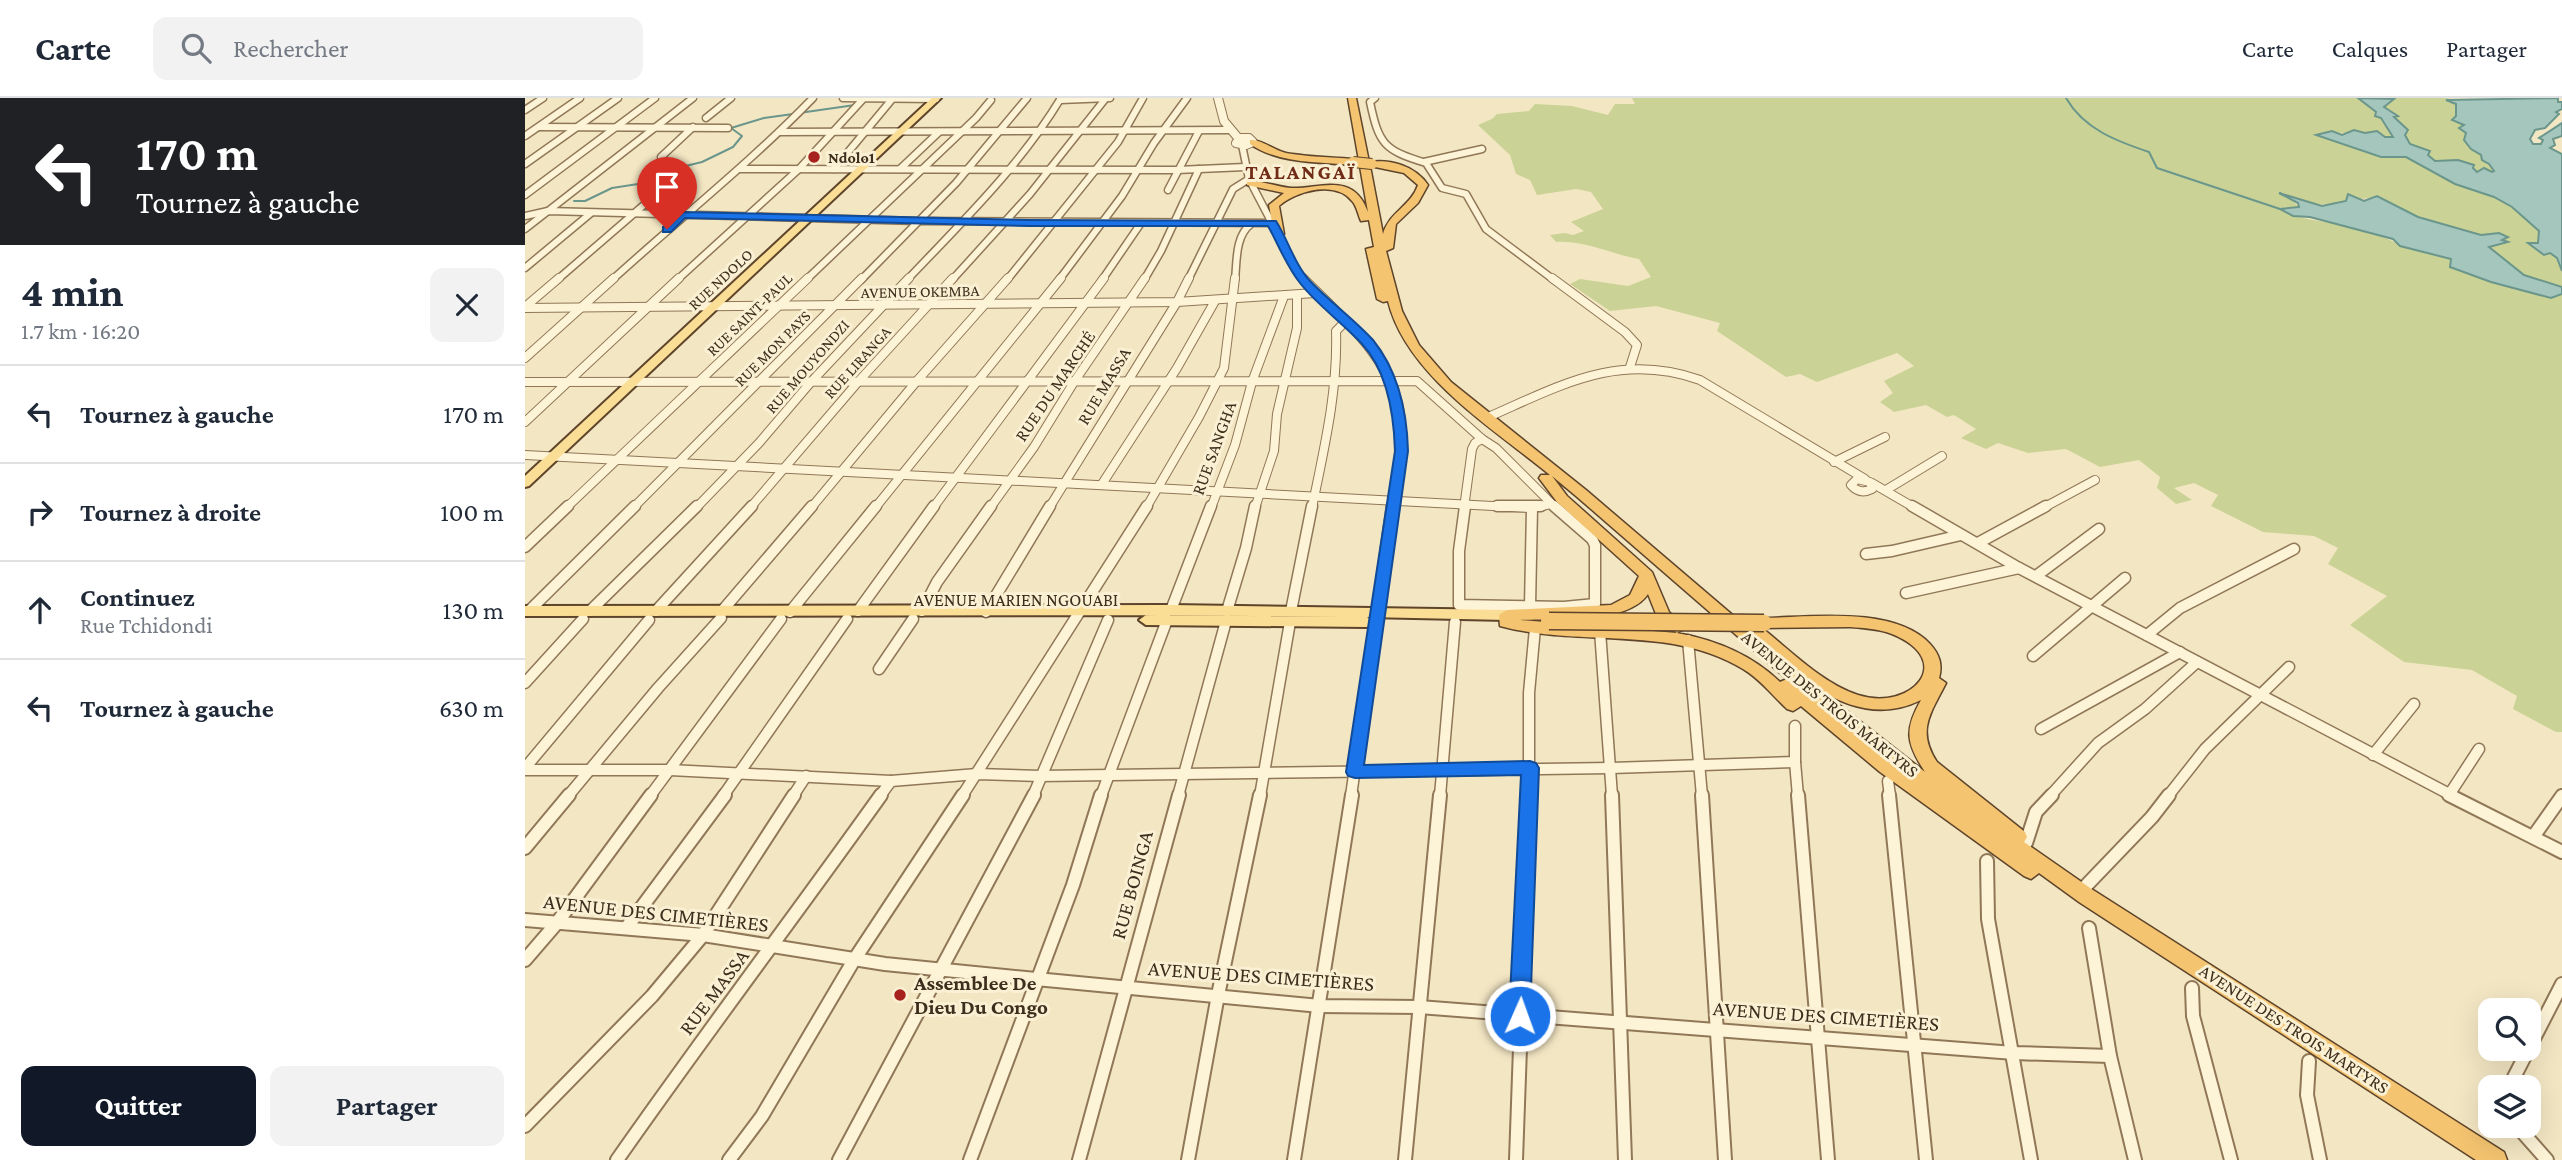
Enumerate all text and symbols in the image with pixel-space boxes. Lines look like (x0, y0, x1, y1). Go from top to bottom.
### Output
search box (153, 17, 643, 80)
icon: search (177, 29, 215, 67)
text: Carte (35, 30, 111, 67)
text: Rechercher (233, 34, 349, 63)
text: Carte (2242, 35, 2294, 62)
text: Calques (2332, 35, 2408, 62)
text: Partager (2446, 35, 2527, 62)
icon: left (21, 126, 112, 217)
text: 170 m (136, 126, 258, 181)
marker: Ndolo1 (806, 149, 822, 165)
place label: Ndolo1 (828, 149, 875, 166)
pin (637, 157, 697, 229)
district label: TALANGAÏ (1245, 160, 1357, 184)
icon: arrive (648, 168, 686, 206)
text: Tournez à gauche (136, 184, 359, 220)
street label: RUE NDOLO (685, 245, 756, 313)
text: 4 min (21, 268, 124, 315)
button: close (430, 268, 504, 342)
street label: RUE SAINT-PAUL (703, 269, 795, 359)
street label: AVENUE OKEMBA (860, 282, 980, 301)
street label: RUE MON PAYS (731, 307, 814, 390)
street label: RUE MOUYONDZI (762, 316, 853, 416)
text: 1.7 km · 16:20 (21, 318, 140, 344)
street label: RUE LIRANGA (821, 322, 895, 402)
street label: RUE DU MARCHÉ (1011, 327, 1099, 445)
street label: RUE MASSA (1073, 343, 1135, 428)
icon: left (21, 395, 59, 433)
street label: RUE SANGHA (1188, 398, 1240, 498)
text: Tournez à gauche (80, 400, 274, 429)
text: 170 m (443, 400, 504, 429)
icon: right (21, 493, 59, 531)
text: Tournez à droite (80, 498, 261, 527)
text: 100 m (440, 498, 504, 527)
text: Continuez (80, 583, 195, 612)
street label: AVENUE MARIEN NGOUABI (914, 590, 1118, 610)
icon: ahead (21, 591, 59, 629)
text: 130 m (443, 596, 504, 625)
text: Rue Tchidondi (80, 612, 213, 638)
street label: AVENUE DES TROIS MARTYRS (1738, 627, 1922, 781)
icon: left (21, 689, 59, 727)
text: Tournez à gauche (80, 694, 274, 723)
text: 630 m (439, 694, 504, 723)
street label: RUE BOINGA (1106, 828, 1158, 942)
street label: AVENUE DES CIMETIÈRES (542, 889, 770, 937)
street label: RUE MASSA (674, 944, 754, 1040)
street label: AVENUE DES CIMETIÈRES (1147, 956, 1375, 996)
street label: AVENUE DES TROIS MARTYRS (2196, 960, 2392, 1098)
place label: Assemblee De Dieu Du Congo (913, 971, 1048, 1019)
position arrow (1483, 979, 1557, 1053)
marker: Assemblee De Dieu Du Congo (892, 987, 908, 1003)
street label: AVENUE DES CIMETIÈRES (1712, 996, 1940, 1036)
map controls (2478, 998, 2541, 1138)
button: search (2478, 998, 2541, 1061)
button: Quitter (21, 1066, 256, 1146)
button: Partager (270, 1066, 504, 1146)
button: layers (2478, 1075, 2541, 1138)

